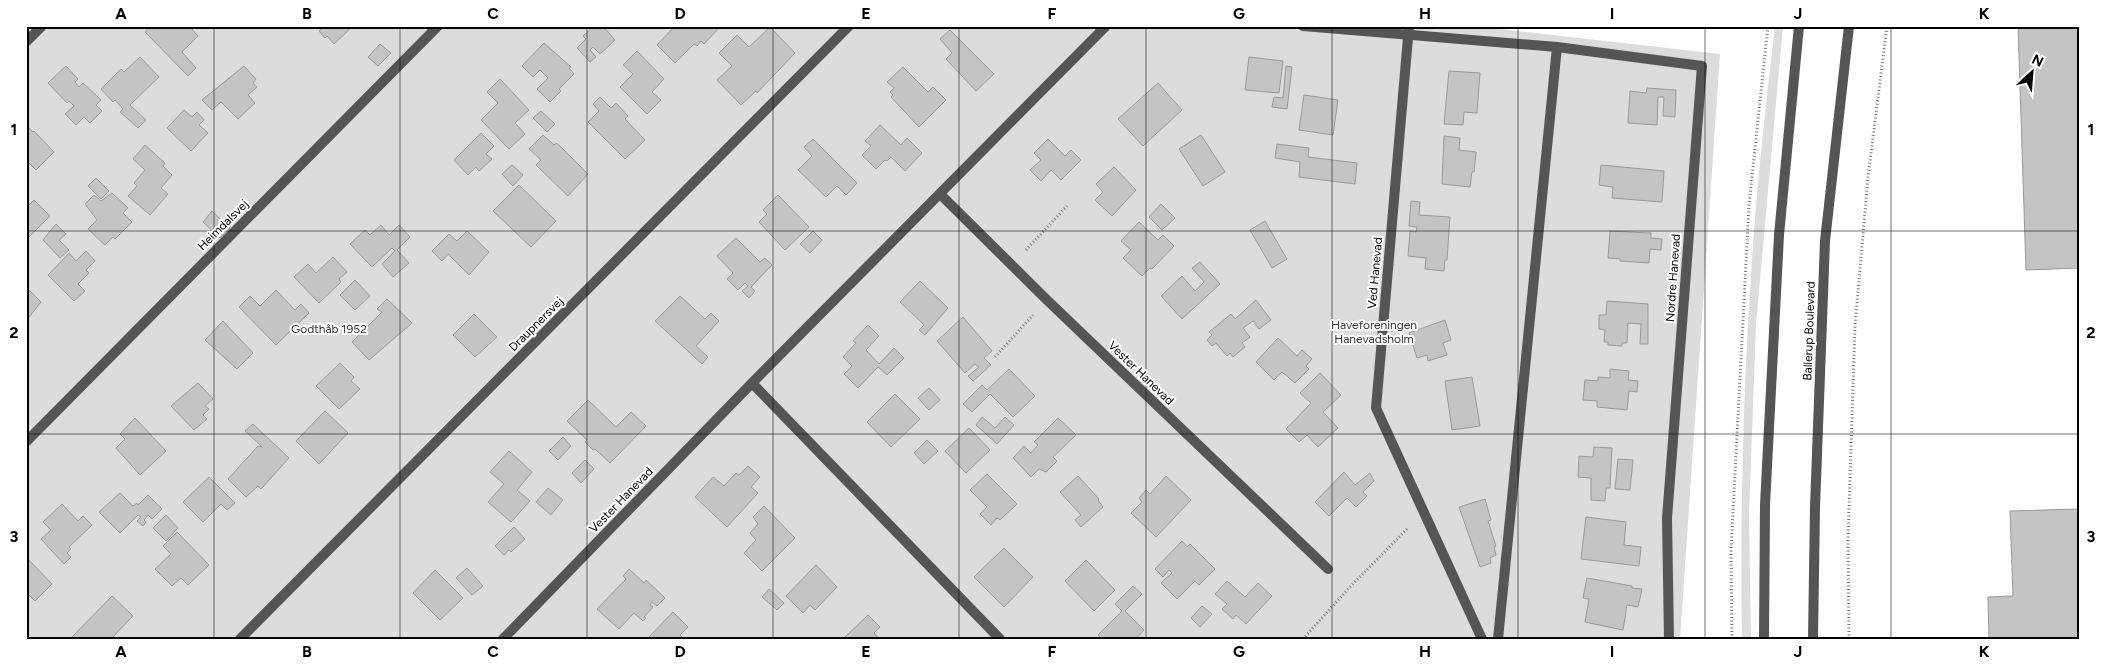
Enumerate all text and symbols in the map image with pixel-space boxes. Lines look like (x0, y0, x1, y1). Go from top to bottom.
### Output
text: A (115, 4, 127, 23)
text: B (302, 4, 312, 23)
text: C (487, 4, 499, 23)
text: D (674, 4, 686, 23)
text: E (861, 4, 871, 23)
text: F (1048, 4, 1057, 23)
text: G (1233, 4, 1245, 23)
text: H (1419, 4, 1431, 23)
text: I (1610, 4, 1614, 23)
text: J (1794, 4, 1802, 23)
text: K (1979, 4, 1990, 23)
north arrow (2008, 48, 2058, 98)
text: N (2029, 51, 2046, 71)
text: 1 (11, 120, 17, 139)
text: 1 (2088, 120, 2094, 139)
street label: Heimdalsvej (195, 197, 251, 253)
street label: Nordre Hanevad (1663, 233, 1683, 323)
street label: Ved Hanevad (1365, 237, 1385, 309)
street label: Ballerup Boulevard (1800, 281, 1818, 381)
street label: Draupnersvej (506, 294, 566, 354)
park label: Haveforeningen Hanevadsholm (1331, 318, 1417, 346)
park label: Godthåb 1952 (291, 322, 367, 336)
text: 2 (9, 323, 19, 342)
text: 2 (2086, 323, 2096, 342)
street label: Vester Hanevad (1105, 338, 1177, 408)
street label: Vester Hanevad (586, 464, 656, 536)
text: 3 (10, 527, 19, 546)
text: 3 (2087, 527, 2096, 546)
text: A (115, 642, 127, 661)
text: B (302, 642, 312, 661)
text: C (487, 642, 499, 661)
text: D (674, 642, 686, 661)
text: E (861, 642, 871, 661)
text: F (1048, 642, 1057, 661)
text: G (1233, 642, 1245, 661)
text: H (1419, 642, 1431, 661)
text: I (1610, 642, 1614, 661)
text: J (1794, 642, 1802, 661)
text: K (1979, 642, 1990, 661)

